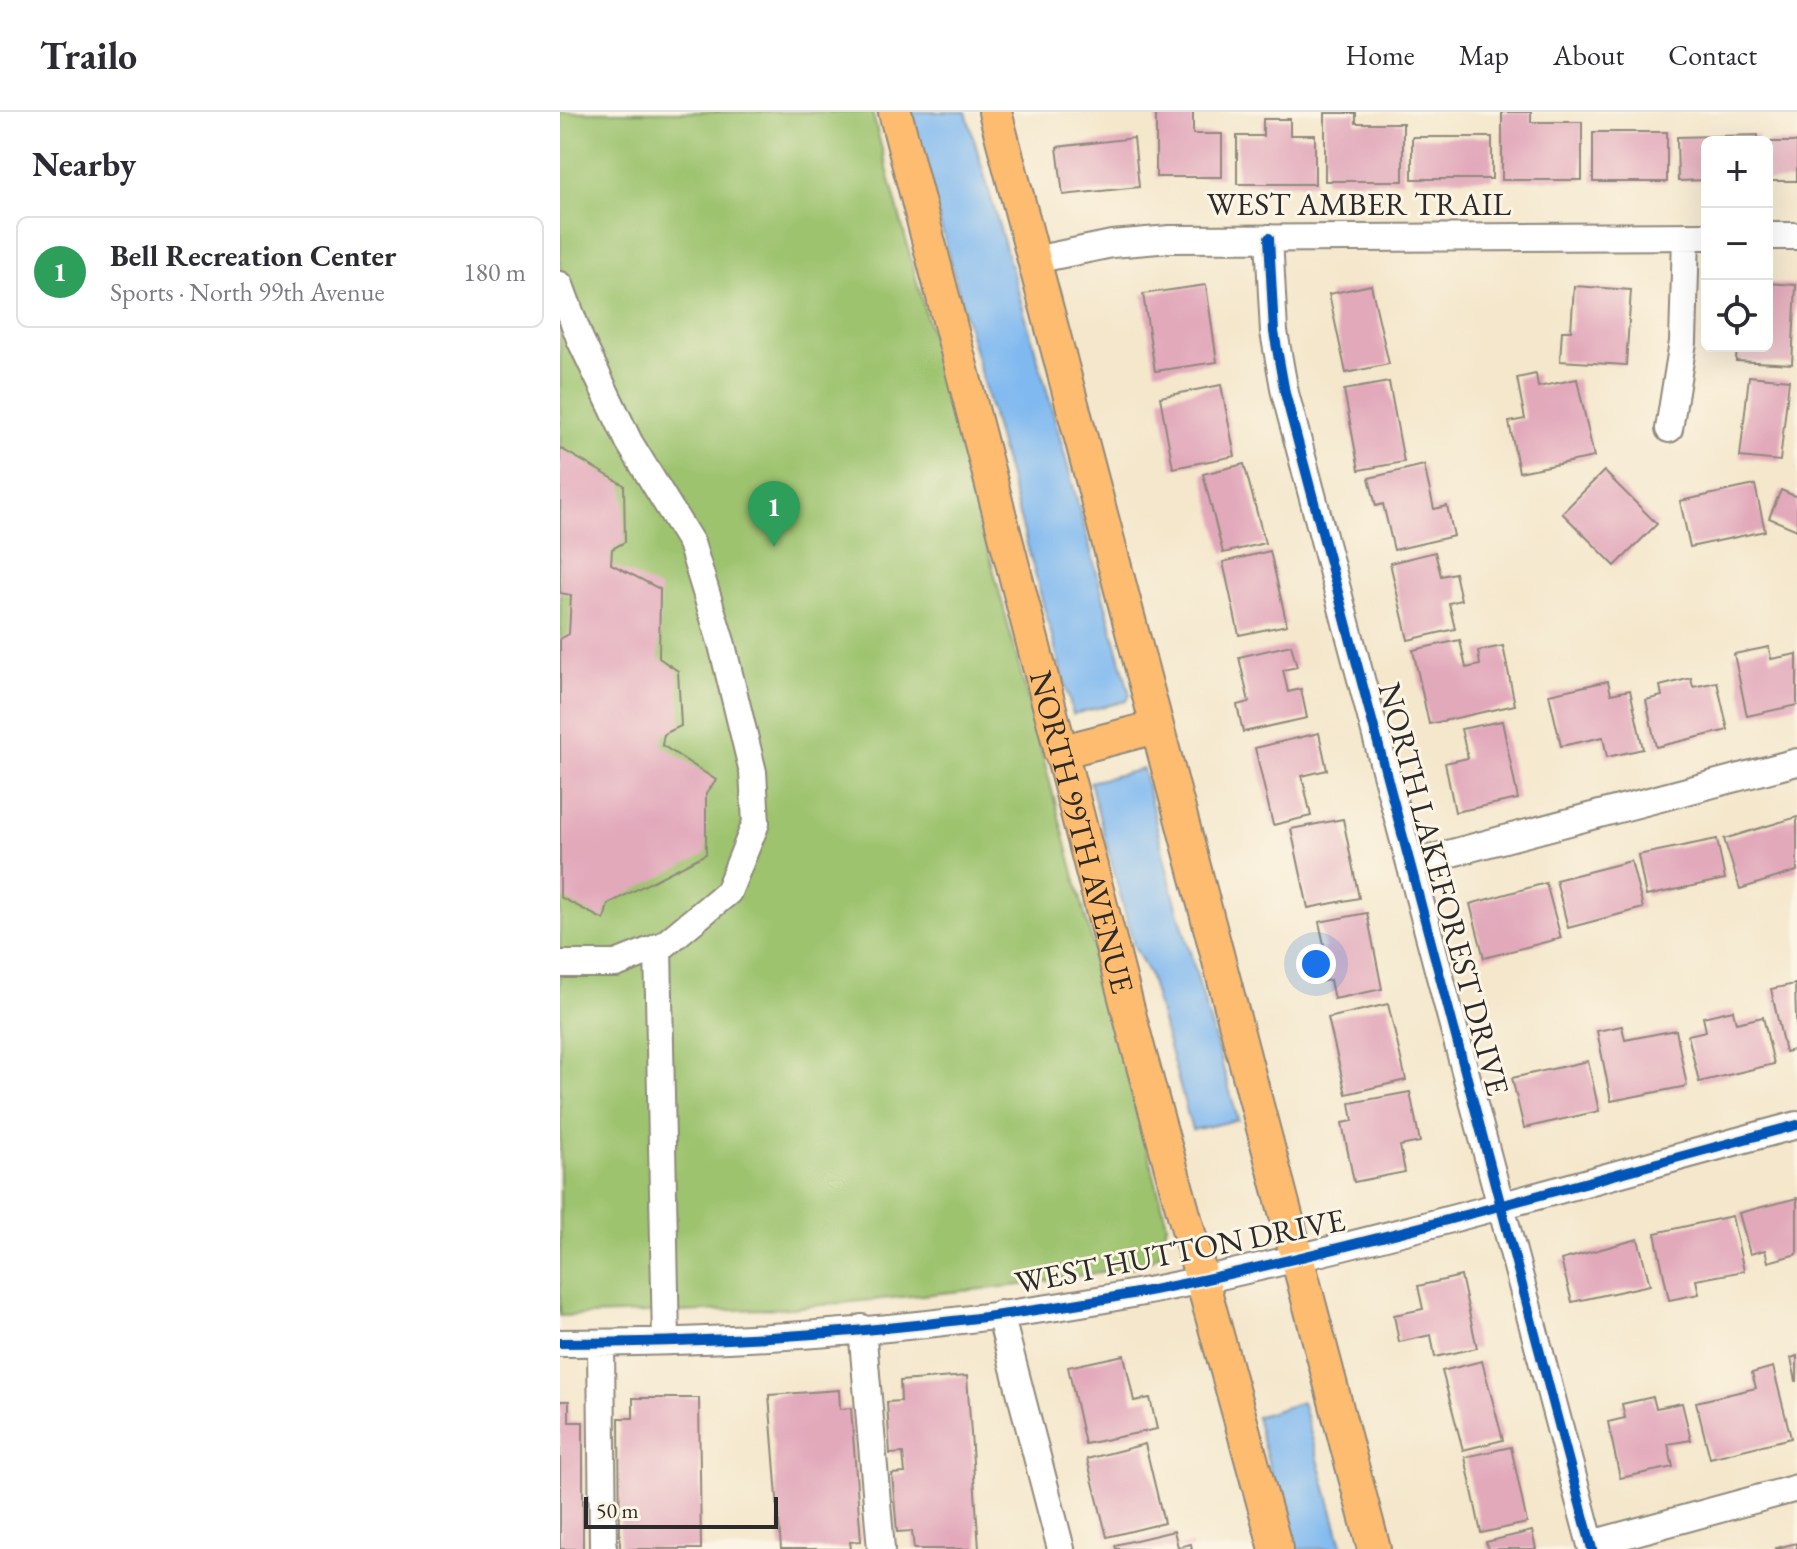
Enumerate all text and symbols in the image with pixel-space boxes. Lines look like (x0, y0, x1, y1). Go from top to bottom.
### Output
text: Trailo (40, 31, 137, 80)
text: Home (1345, 37, 1415, 73)
text: Map (1459, 37, 1509, 73)
text: About (1553, 37, 1624, 73)
text: Contact (1668, 37, 1757, 73)
map controls (1701, 136, 1773, 352)
button: + (1701, 136, 1773, 208)
text: Nearby (32, 142, 136, 186)
street label: WEST AMBER TRAIL (1207, 183, 1511, 225)
button: − (1701, 208, 1773, 280)
text: Bell Recreation Center (110, 236, 396, 275)
text: 1 (53, 255, 67, 289)
text: 180 m (463, 255, 526, 289)
text: Sports · North 99th Avenue (110, 275, 385, 309)
button: locate (1701, 280, 1773, 352)
pin: 1 (748, 481, 800, 547)
street label: NORTH 99TH AVENUE (1020, 666, 1144, 998)
street label: NORTH LAKEFOREST DRIVE (1369, 678, 1519, 1100)
your location (1296, 944, 1336, 984)
street label: WEST HUTTON DRIVE (1011, 1198, 1349, 1304)
scale bar (584, 1493, 778, 1529)
text: 50 m (596, 1496, 639, 1525)

